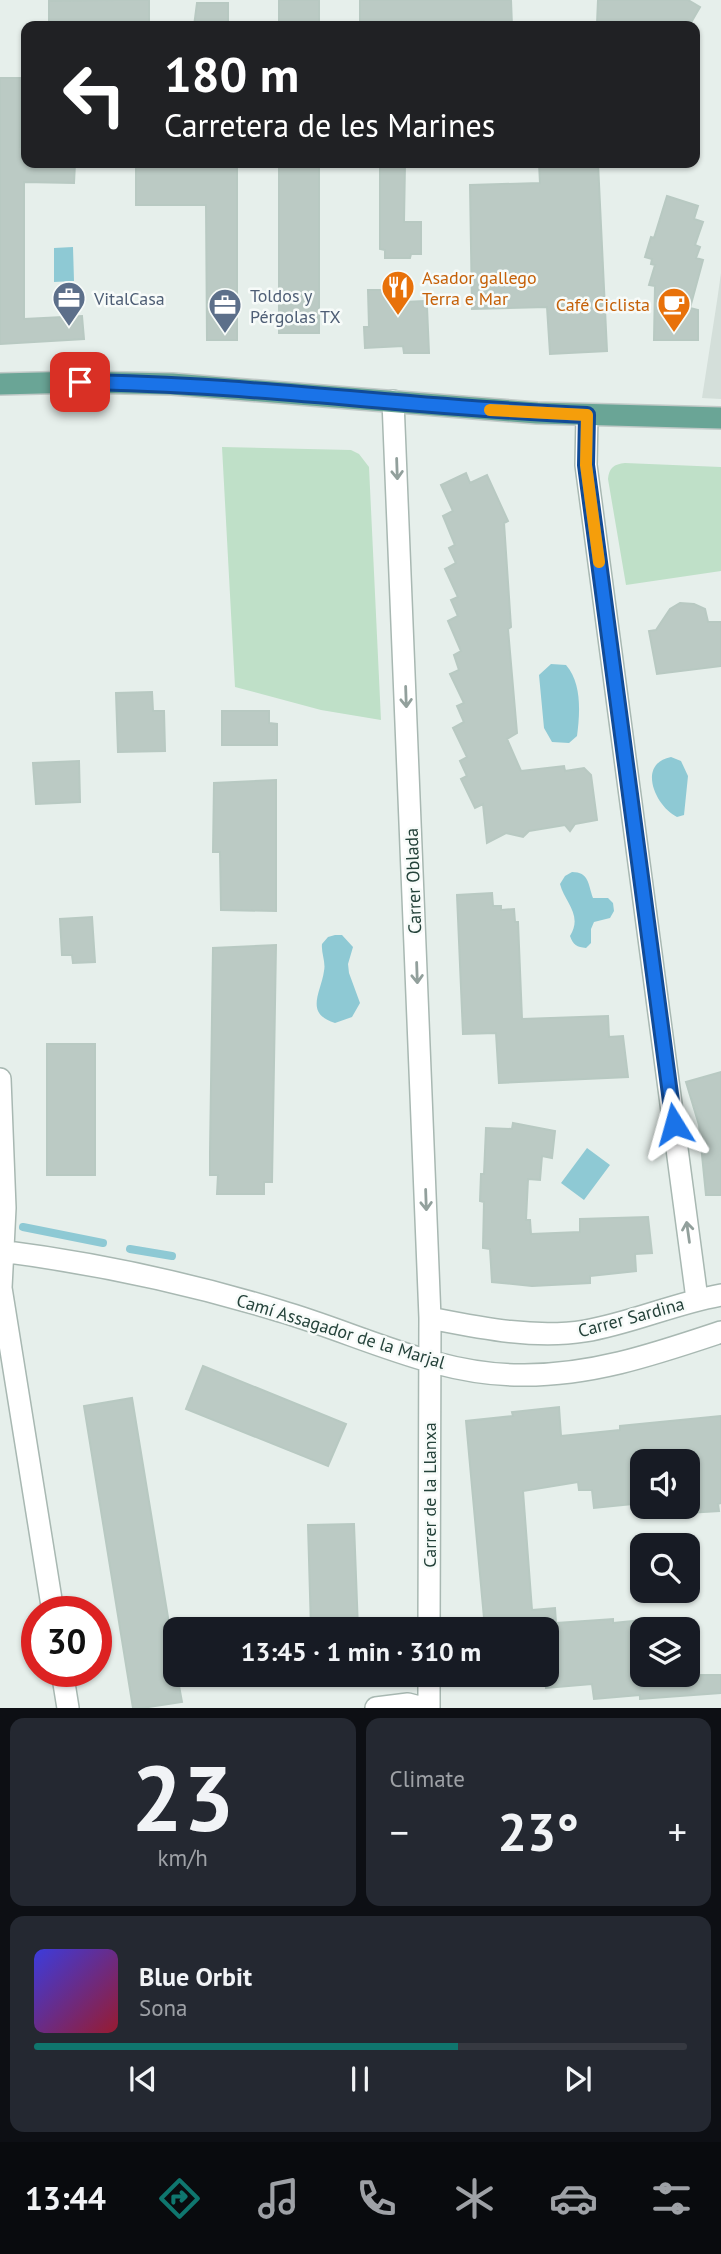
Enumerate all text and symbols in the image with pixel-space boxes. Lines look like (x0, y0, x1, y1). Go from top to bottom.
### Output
text: 180 m (164, 42, 299, 106)
icon: left (49, 49, 140, 140)
text: Carretera de les Marines (164, 104, 495, 146)
place label: Asador gallego Terra e Mar (422, 266, 537, 310)
restaurant icon: Asador gallego Terra e Mar (379, 268, 417, 317)
office icon: VitalCasa (50, 279, 88, 328)
place label: Toldos y Pérgolas TX (250, 284, 341, 328)
cafe icon: Café Ciclista (655, 285, 693, 334)
office icon: Toldos y Pérgolas TX (206, 286, 244, 335)
place label: VitalCasa (93, 287, 165, 310)
place label: Café Ciclista (556, 293, 650, 316)
pin (50, 352, 110, 412)
icon: arrive (61, 363, 99, 401)
one-way arrow (390, 457, 403, 480)
one-way arrow (399, 685, 412, 708)
street label: Carrer Oblada (400, 828, 426, 934)
one-way arrow (410, 961, 423, 984)
position arrow (637, 1087, 711, 1161)
one-way arrow (419, 1188, 432, 1211)
one-way arrow (682, 1221, 695, 1243)
street label: Camí Assagador de la Marjal (234, 1288, 449, 1374)
street label: Carrer Sardina (575, 1292, 687, 1342)
street label: Carrer de la Llanxa (418, 1422, 441, 1568)
map controls (630, 1449, 700, 1687)
button: sound (630, 1449, 700, 1519)
button: search (630, 1533, 700, 1603)
speed limit sign: 30 (21, 1596, 112, 1687)
button: layers (630, 1617, 700, 1687)
text: 13:45 · 1 min · 310 m (241, 1635, 481, 1668)
text: 23 (131, 1738, 234, 1856)
text: Climate (390, 1764, 465, 1793)
text: 23° (497, 1798, 579, 1865)
text: − (390, 1807, 409, 1856)
text: + (668, 1807, 687, 1856)
text: km/h (158, 1843, 208, 1872)
text: Blue Orbit (139, 1960, 252, 1993)
text: Sona (139, 1993, 188, 2022)
icon: previous (124, 2060, 162, 2098)
icon: pause (341, 2060, 379, 2098)
icon: next (559, 2060, 597, 2098)
icon: directions (155, 2174, 204, 2223)
icon: music (254, 2174, 303, 2223)
icon: phone (352, 2174, 401, 2223)
icon: climate (450, 2174, 499, 2223)
icon: car (549, 2174, 598, 2223)
icon: filters (647, 2174, 696, 2223)
text: 13:44 (25, 2177, 106, 2219)

